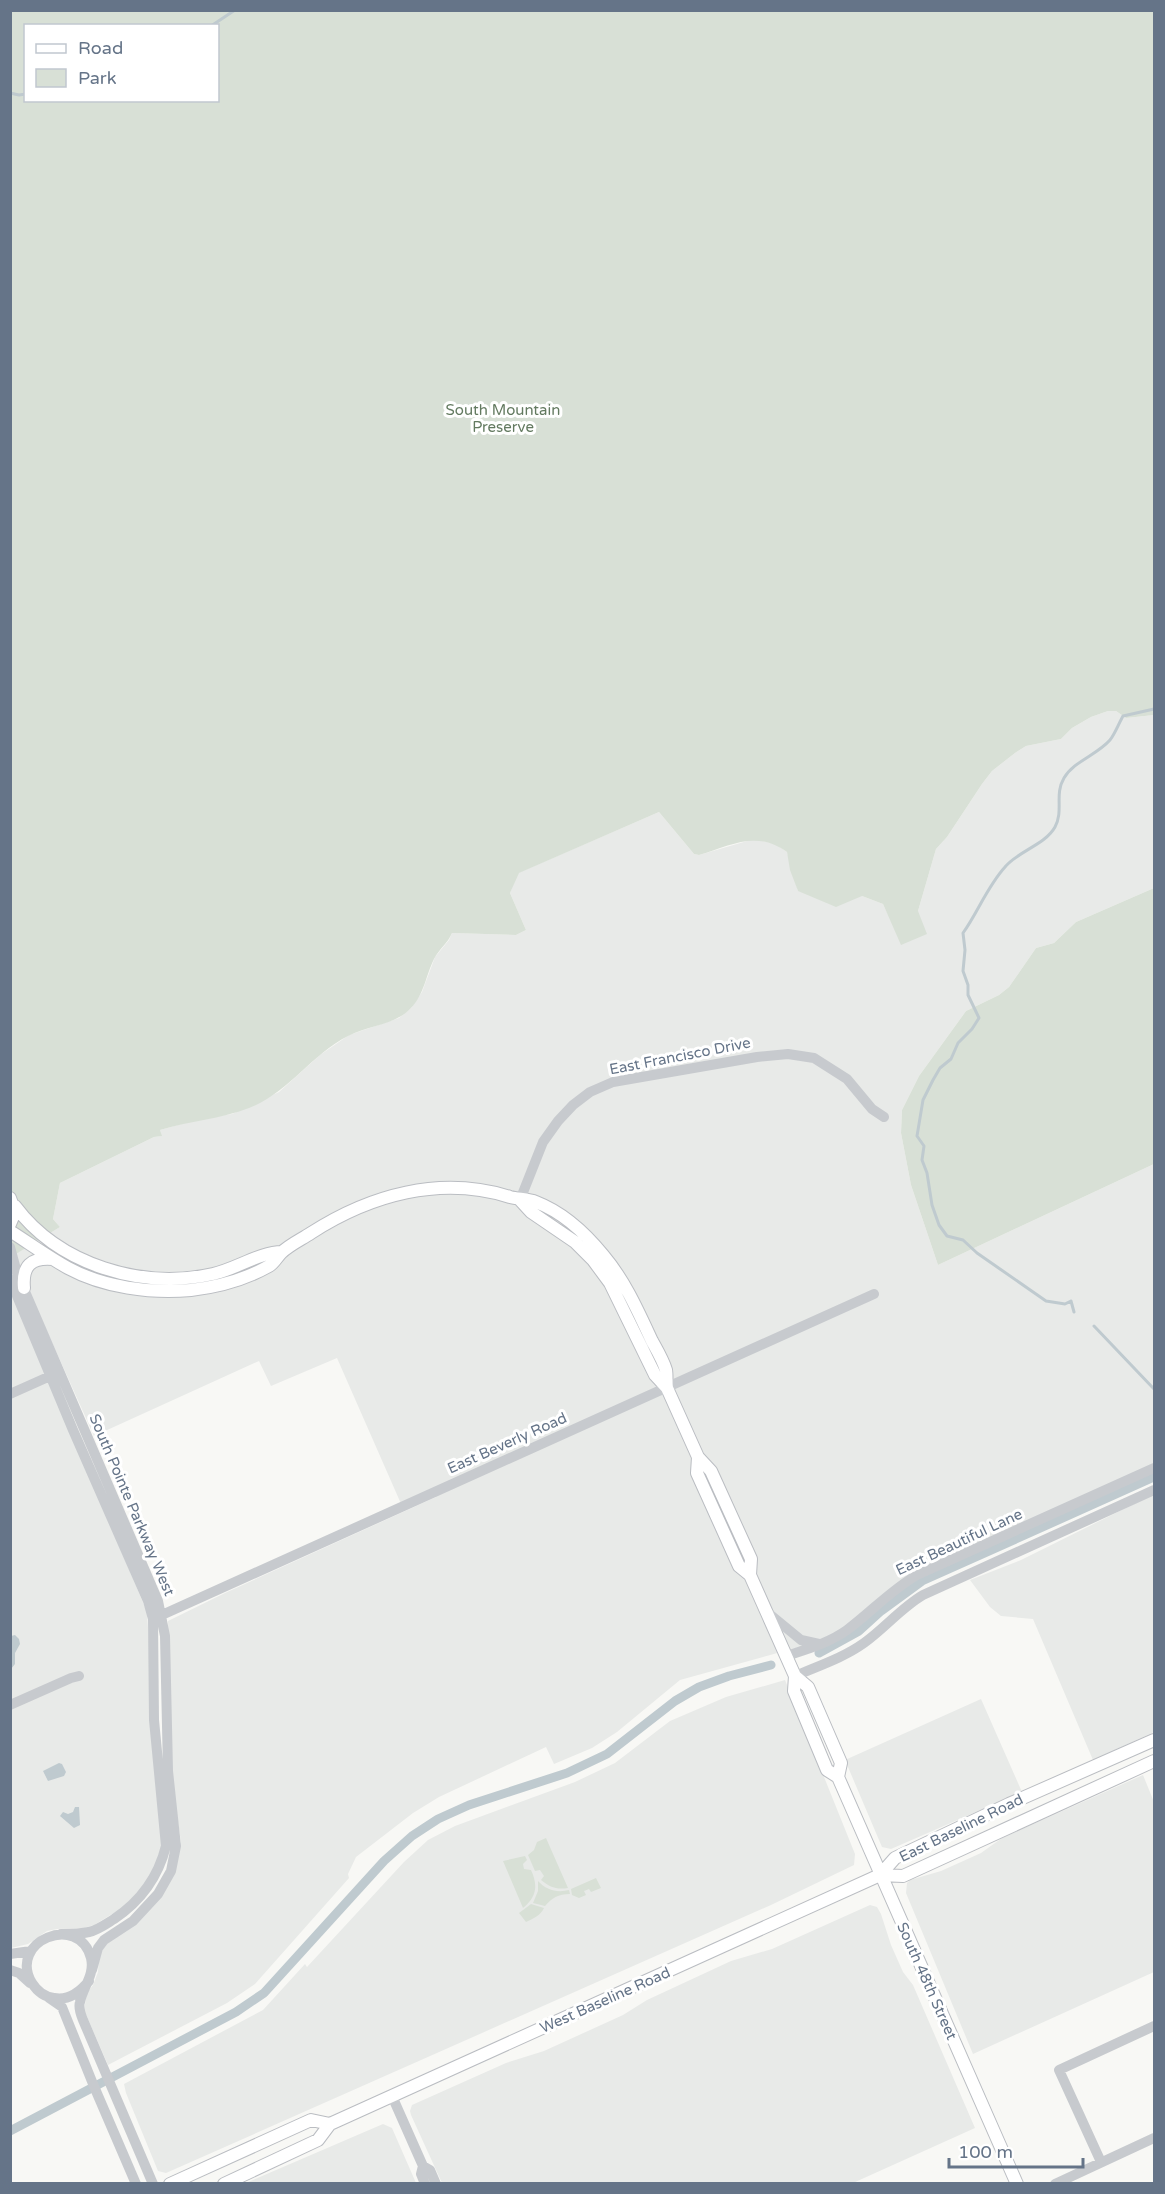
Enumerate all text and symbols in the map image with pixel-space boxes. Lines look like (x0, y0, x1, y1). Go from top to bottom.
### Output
legend (24, 24, 219, 102)
text: Road (78, 37, 123, 59)
text: Park (78, 67, 117, 89)
park label: South Mountain Preserve (446, 401, 560, 436)
street label: East Francisco Drive (608, 1033, 752, 1079)
street label: East Beverly Road (444, 1409, 570, 1477)
street label: South Pointe Parkway West (85, 1411, 179, 1599)
street label: East Beautiful Lane (893, 1505, 1025, 1579)
street label: East Baseline Road (896, 1790, 1026, 1866)
street label: South 48th Street (893, 1919, 961, 2043)
street label: West Baseline Road (537, 1963, 673, 2037)
scale bar (949, 2131, 1082, 2169)
text: 100 m (958, 2141, 1013, 2163)

